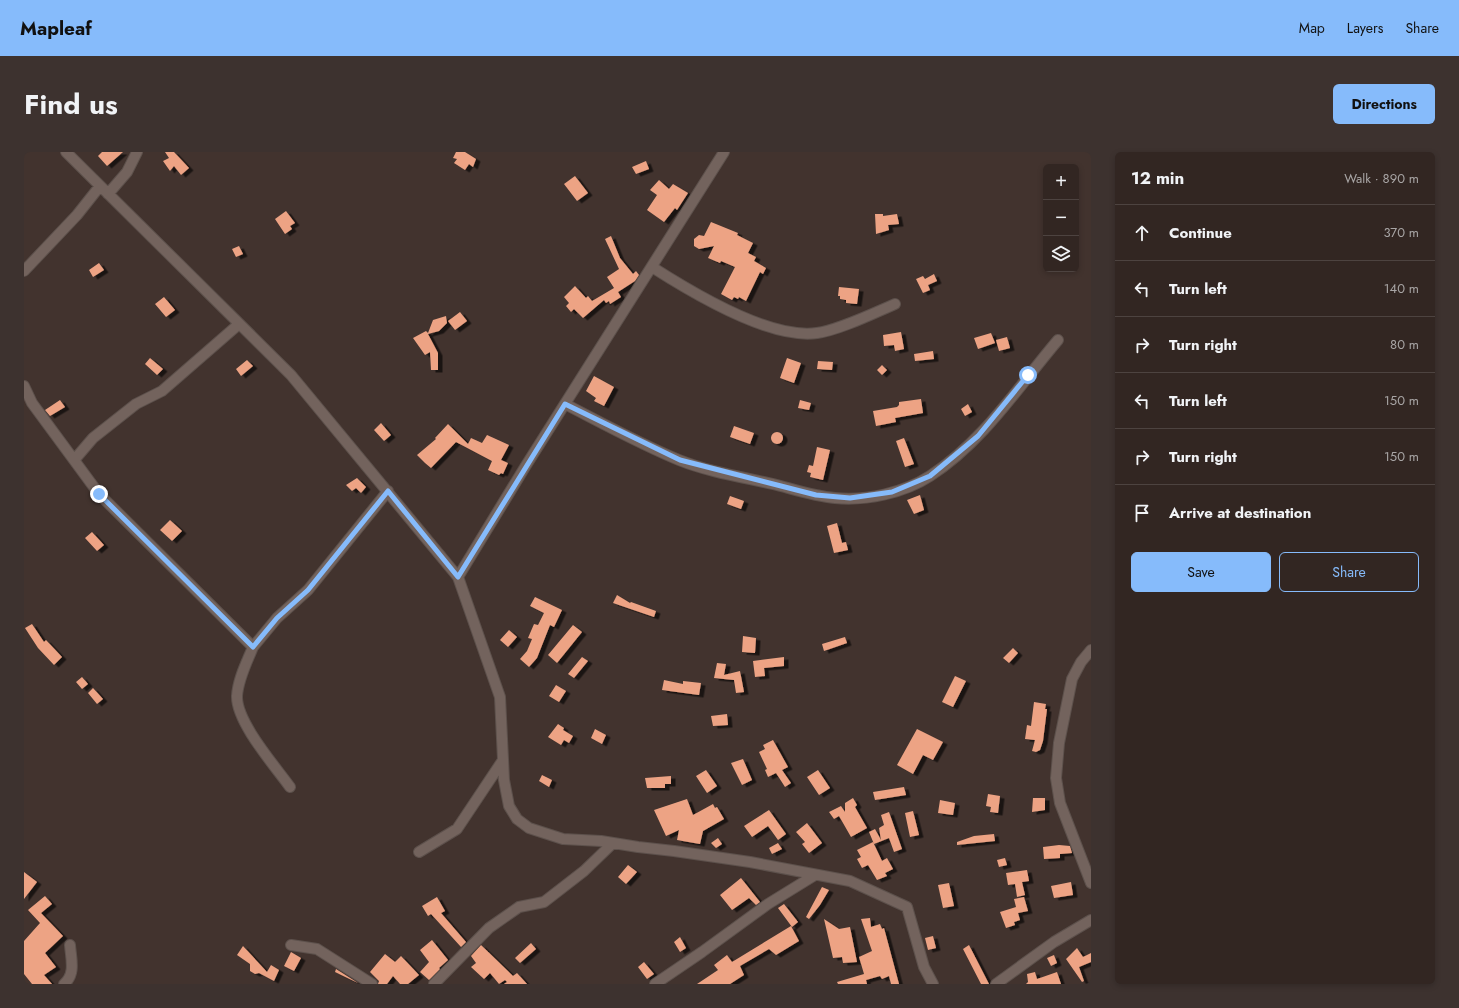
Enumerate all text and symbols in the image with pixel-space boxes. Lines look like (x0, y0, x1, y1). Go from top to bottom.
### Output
text: Mapleaf (20, 15, 92, 42)
text: Map (1299, 18, 1325, 38)
text: Layers (1347, 18, 1383, 38)
text: Share (1405, 18, 1439, 38)
text: Find us (24, 84, 118, 125)
button: Directions (1333, 84, 1435, 124)
map controls (1043, 164, 1079, 272)
button: + (1043, 164, 1079, 200)
text: 12 min (1131, 166, 1184, 190)
text: Walk · 890 m (1344, 169, 1419, 188)
button: − (1043, 200, 1079, 236)
icon: ahead (1131, 222, 1153, 244)
text: Continue (1169, 222, 1232, 244)
text: 370 m (1383, 223, 1419, 242)
button: layers (1043, 236, 1079, 272)
icon: left (1131, 278, 1153, 300)
text: Turn left (1169, 278, 1227, 300)
text: 140 m (1384, 279, 1419, 298)
icon: right (1131, 334, 1153, 356)
text: Turn right (1169, 334, 1237, 356)
text: 80 m (1390, 335, 1419, 354)
route start (1019, 366, 1037, 384)
icon: left (1131, 390, 1153, 412)
text: Turn left (1169, 390, 1227, 412)
text: 150 m (1384, 391, 1419, 410)
icon: right (1131, 446, 1153, 468)
text: Turn right (1169, 446, 1237, 468)
text: 150 m (1384, 447, 1419, 466)
route end (90, 485, 108, 503)
icon: arrive (1131, 502, 1153, 524)
text: Arrive at destination (1169, 502, 1311, 524)
button: Save (1131, 552, 1271, 592)
button: Share (1279, 552, 1419, 592)

